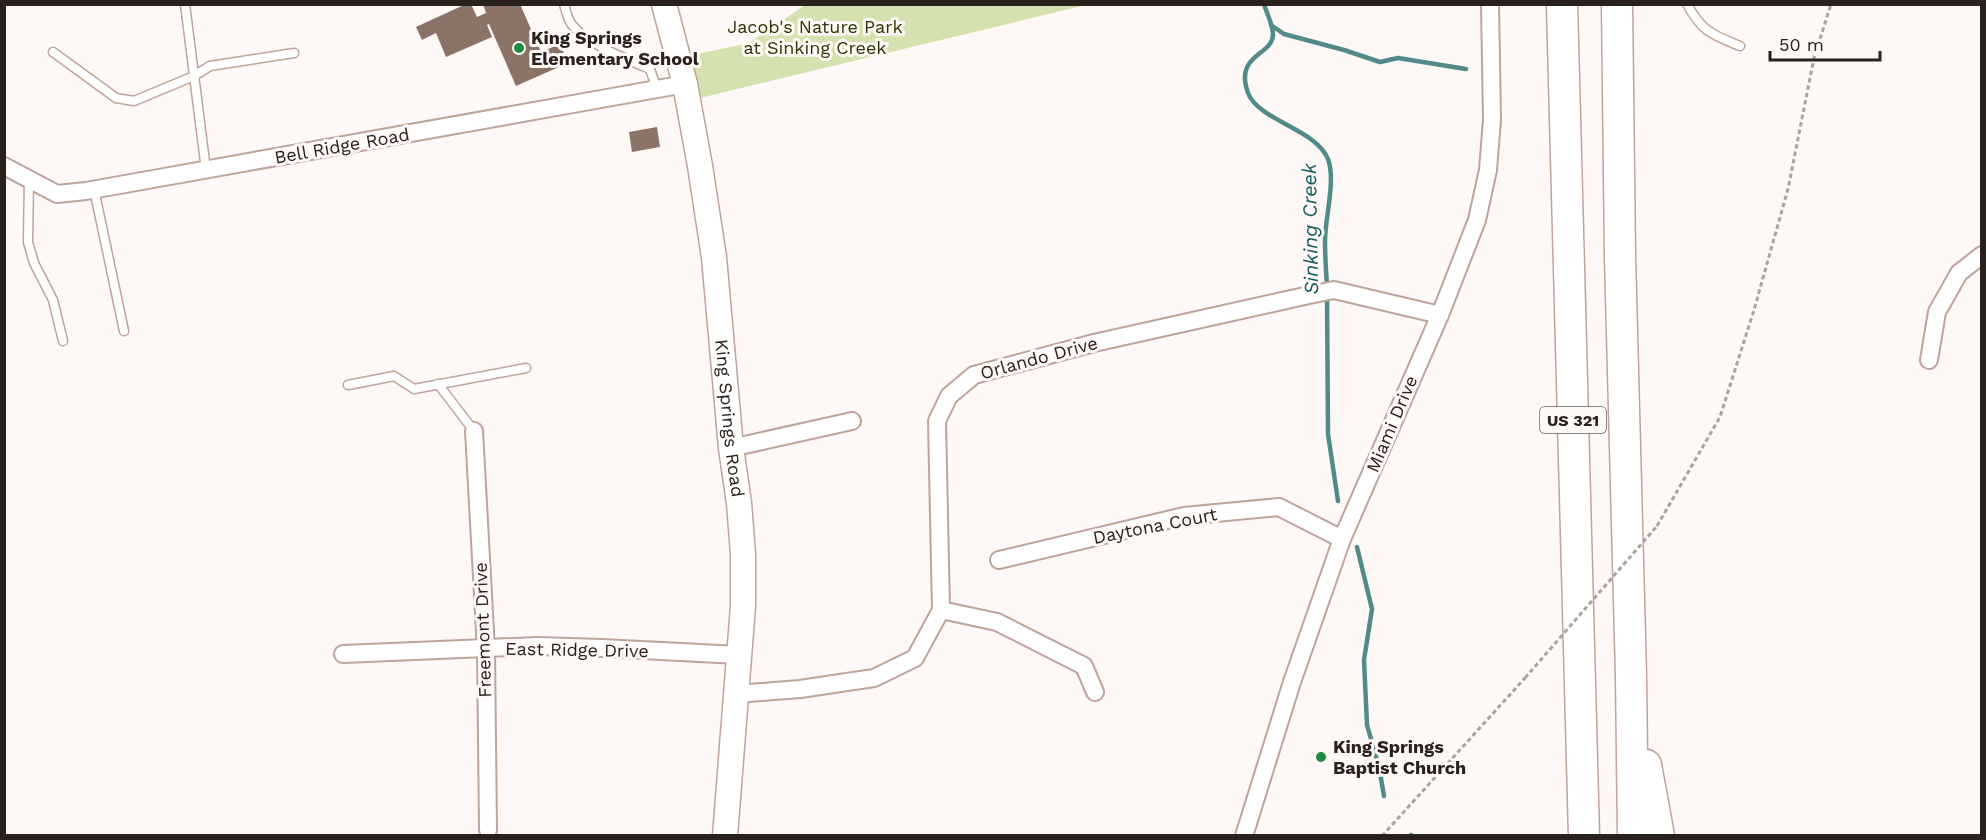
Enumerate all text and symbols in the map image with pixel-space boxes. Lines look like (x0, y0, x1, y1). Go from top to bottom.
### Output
park label: Jacob's Nature Park at Sinking Creek (727, 16, 903, 58)
scale bar (1770, 24, 1880, 62)
place label: King Springs Elementary School (531, 27, 699, 69)
text: 50 m (1779, 34, 1824, 55)
marker: King Springs Elementary School (512, 41, 526, 55)
street label: Bell Ridge Road (273, 123, 411, 168)
water label: Sinking Creek (1297, 162, 1323, 295)
street label: Orlando Drive (978, 332, 1100, 383)
street label: King Springs Road (711, 338, 749, 498)
street label: Miami Drive (1362, 372, 1421, 475)
road number: US 321 (1540, 407, 1606, 433)
street label: Daytona Court (1091, 503, 1219, 548)
street label: Freemont Drive (470, 562, 495, 698)
street label: East Ridge Drive (505, 638, 649, 661)
place label: King Springs Baptist Church (1333, 736, 1466, 778)
marker: King Springs Baptist Church (1314, 750, 1328, 764)

